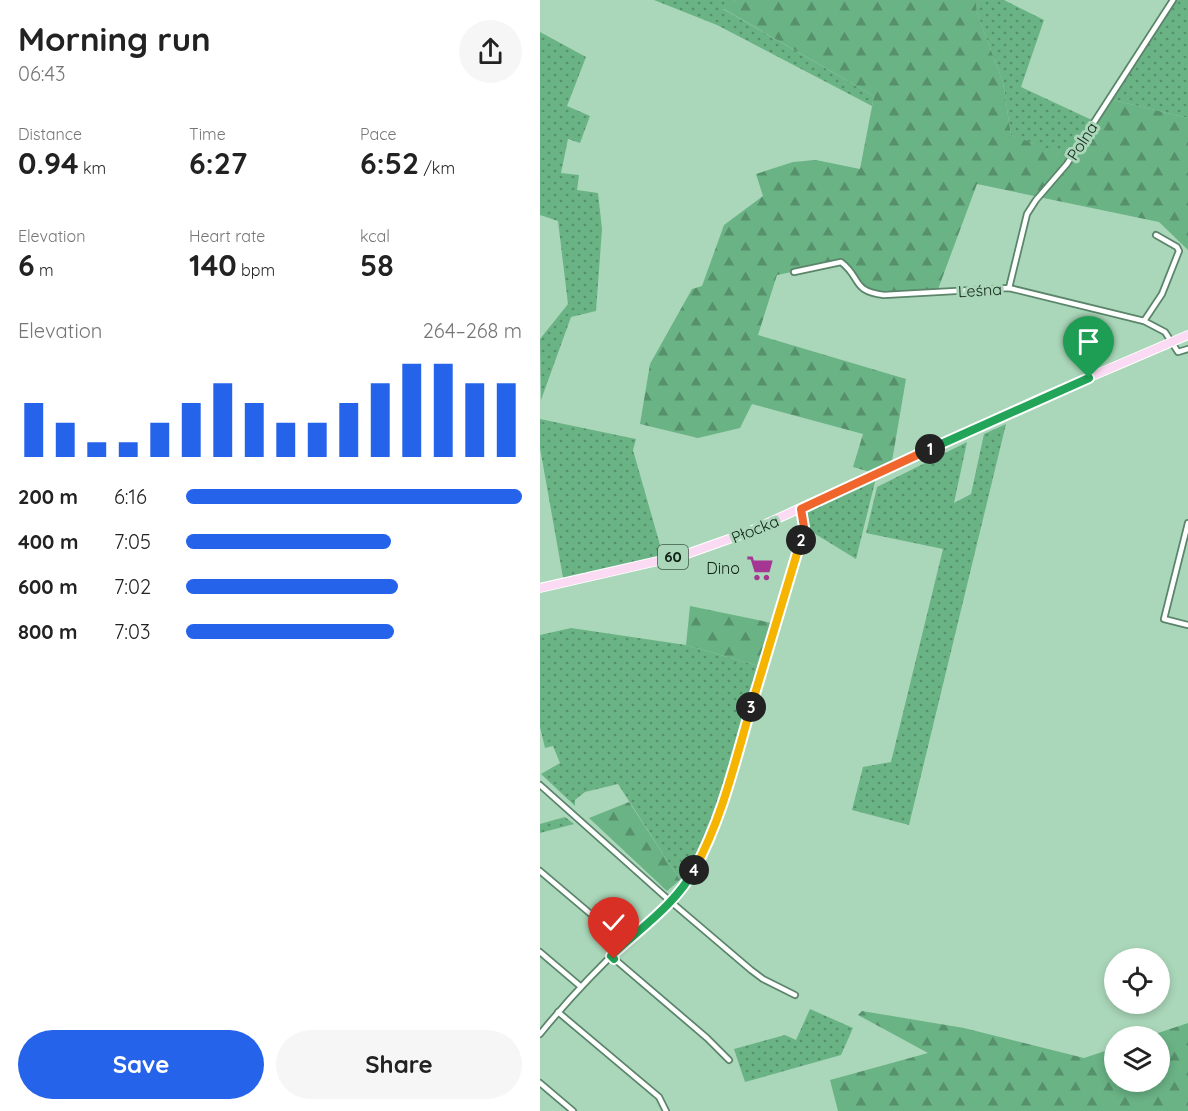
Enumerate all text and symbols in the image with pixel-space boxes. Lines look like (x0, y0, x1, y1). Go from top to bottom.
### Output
text: Morning run (18, 18, 211, 59)
button: share (459, 20, 522, 83)
text: 06:43 (18, 61, 65, 86)
street label: Polna (1062, 118, 1102, 164)
text: Distance (18, 124, 82, 144)
text: Time (189, 124, 226, 144)
text: Pace (360, 124, 396, 144)
text: 0.94 (18, 144, 79, 182)
text: 6:27 (189, 144, 247, 182)
text: 6:52 (360, 144, 419, 182)
text: km (79, 158, 106, 178)
text: /km (419, 158, 455, 178)
text: Elevation (18, 226, 85, 246)
text: Heart rate (189, 226, 265, 246)
text: kcal (360, 226, 390, 246)
text: 6 (18, 246, 35, 284)
text: 140 (189, 246, 237, 284)
text: 58 (360, 246, 394, 284)
text: m (35, 260, 54, 280)
text: bpm (237, 260, 275, 280)
street label: Leśna (957, 279, 1003, 301)
pin (1063, 316, 1114, 378)
text: Elevation (18, 318, 102, 343)
text: 264–268 m (423, 318, 522, 343)
icon: arrive (1072, 325, 1105, 358)
pin: 1 (915, 434, 945, 464)
text: 1 (927, 439, 933, 459)
text: 200 m (18, 484, 78, 509)
text: 6:16 (114, 484, 147, 509)
street label: Płocka (728, 510, 782, 548)
pin: 2 (786, 525, 816, 555)
text: 400 m (18, 529, 78, 554)
text: 7:05 (114, 529, 151, 554)
text: 2 (796, 530, 806, 550)
road number: 60 (658, 545, 688, 569)
supermarket icon: Dino (745, 553, 775, 583)
place label: Dino (706, 558, 740, 578)
text: 600 m (18, 574, 78, 599)
text: 7:02 (114, 574, 151, 599)
text: 800 m (18, 619, 78, 644)
text: 7:03 (114, 619, 150, 644)
pin: 3 (736, 692, 766, 722)
text: 3 (747, 697, 755, 717)
pin: 4 (679, 855, 709, 885)
text: 4 (689, 860, 699, 880)
pin (588, 897, 639, 959)
icon: check (597, 906, 630, 939)
map controls (1104, 948, 1170, 1092)
button: locate (1104, 948, 1170, 1014)
button: layers (1104, 1026, 1170, 1092)
button: Save (18, 1030, 264, 1099)
button: Share (276, 1030, 522, 1099)

